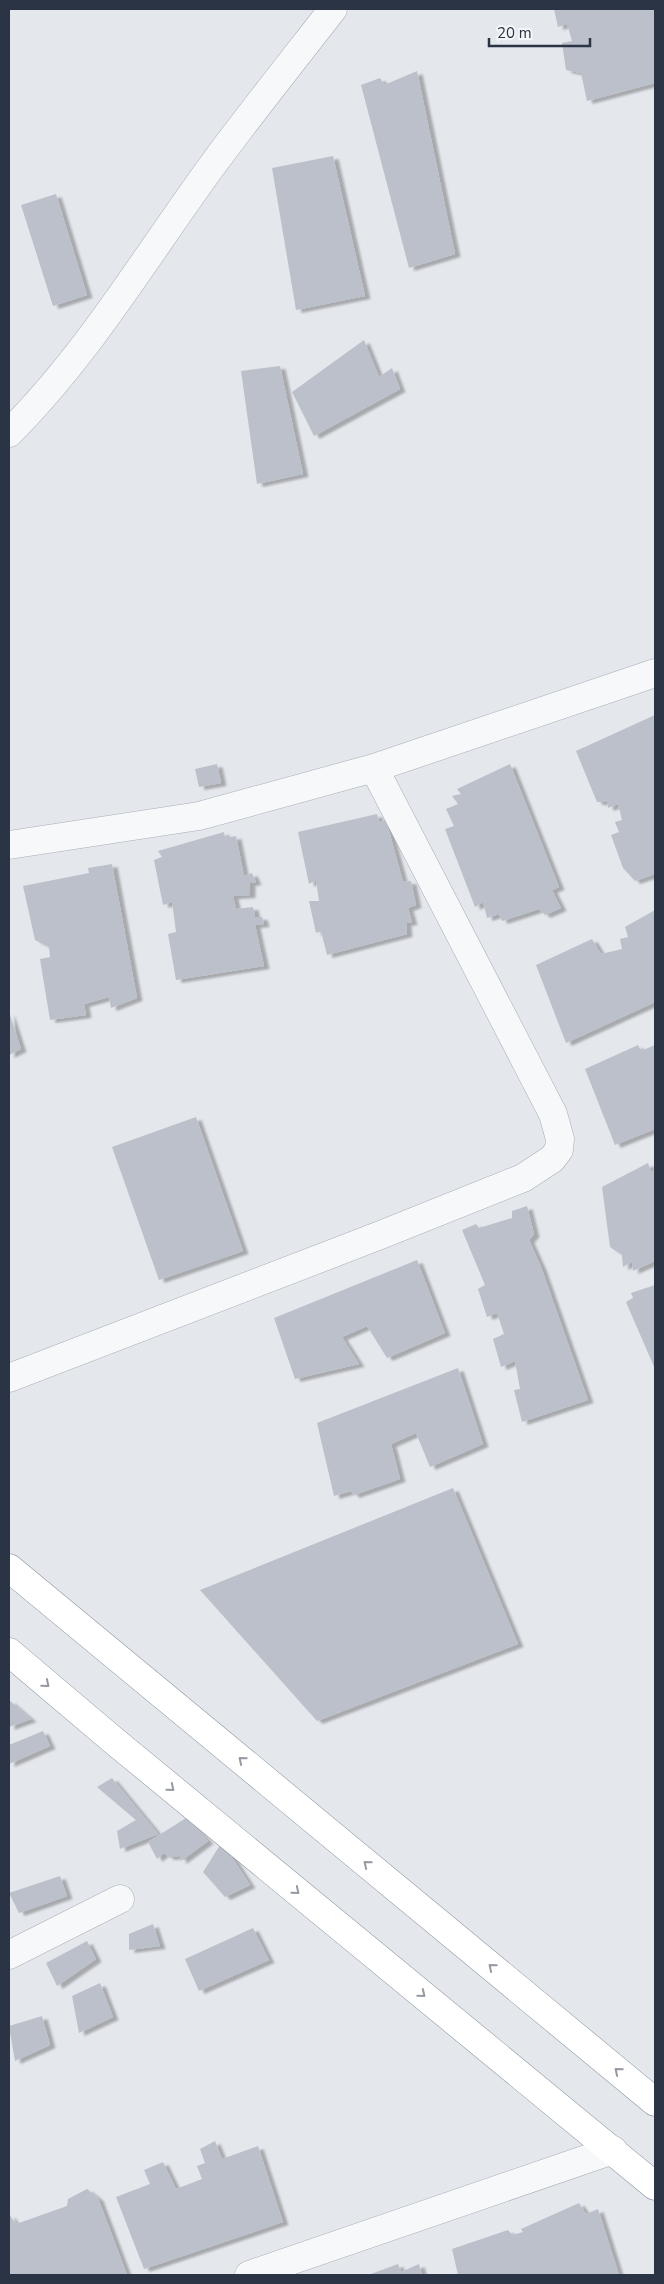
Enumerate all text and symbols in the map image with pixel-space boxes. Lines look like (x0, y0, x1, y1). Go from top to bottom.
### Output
scale bar (489, 15, 590, 47)
text: 20 m (497, 23, 532, 43)
one-way arrow (40, 1678, 49, 1686)
one-way arrow (238, 1757, 247, 1766)
one-way arrow (165, 1782, 174, 1790)
one-way arrow (364, 1861, 373, 1869)
one-way arrow (291, 1885, 300, 1894)
one-way arrow (489, 1964, 498, 1973)
one-way arrow (416, 1988, 425, 1996)
one-way arrow (614, 2067, 623, 2076)

